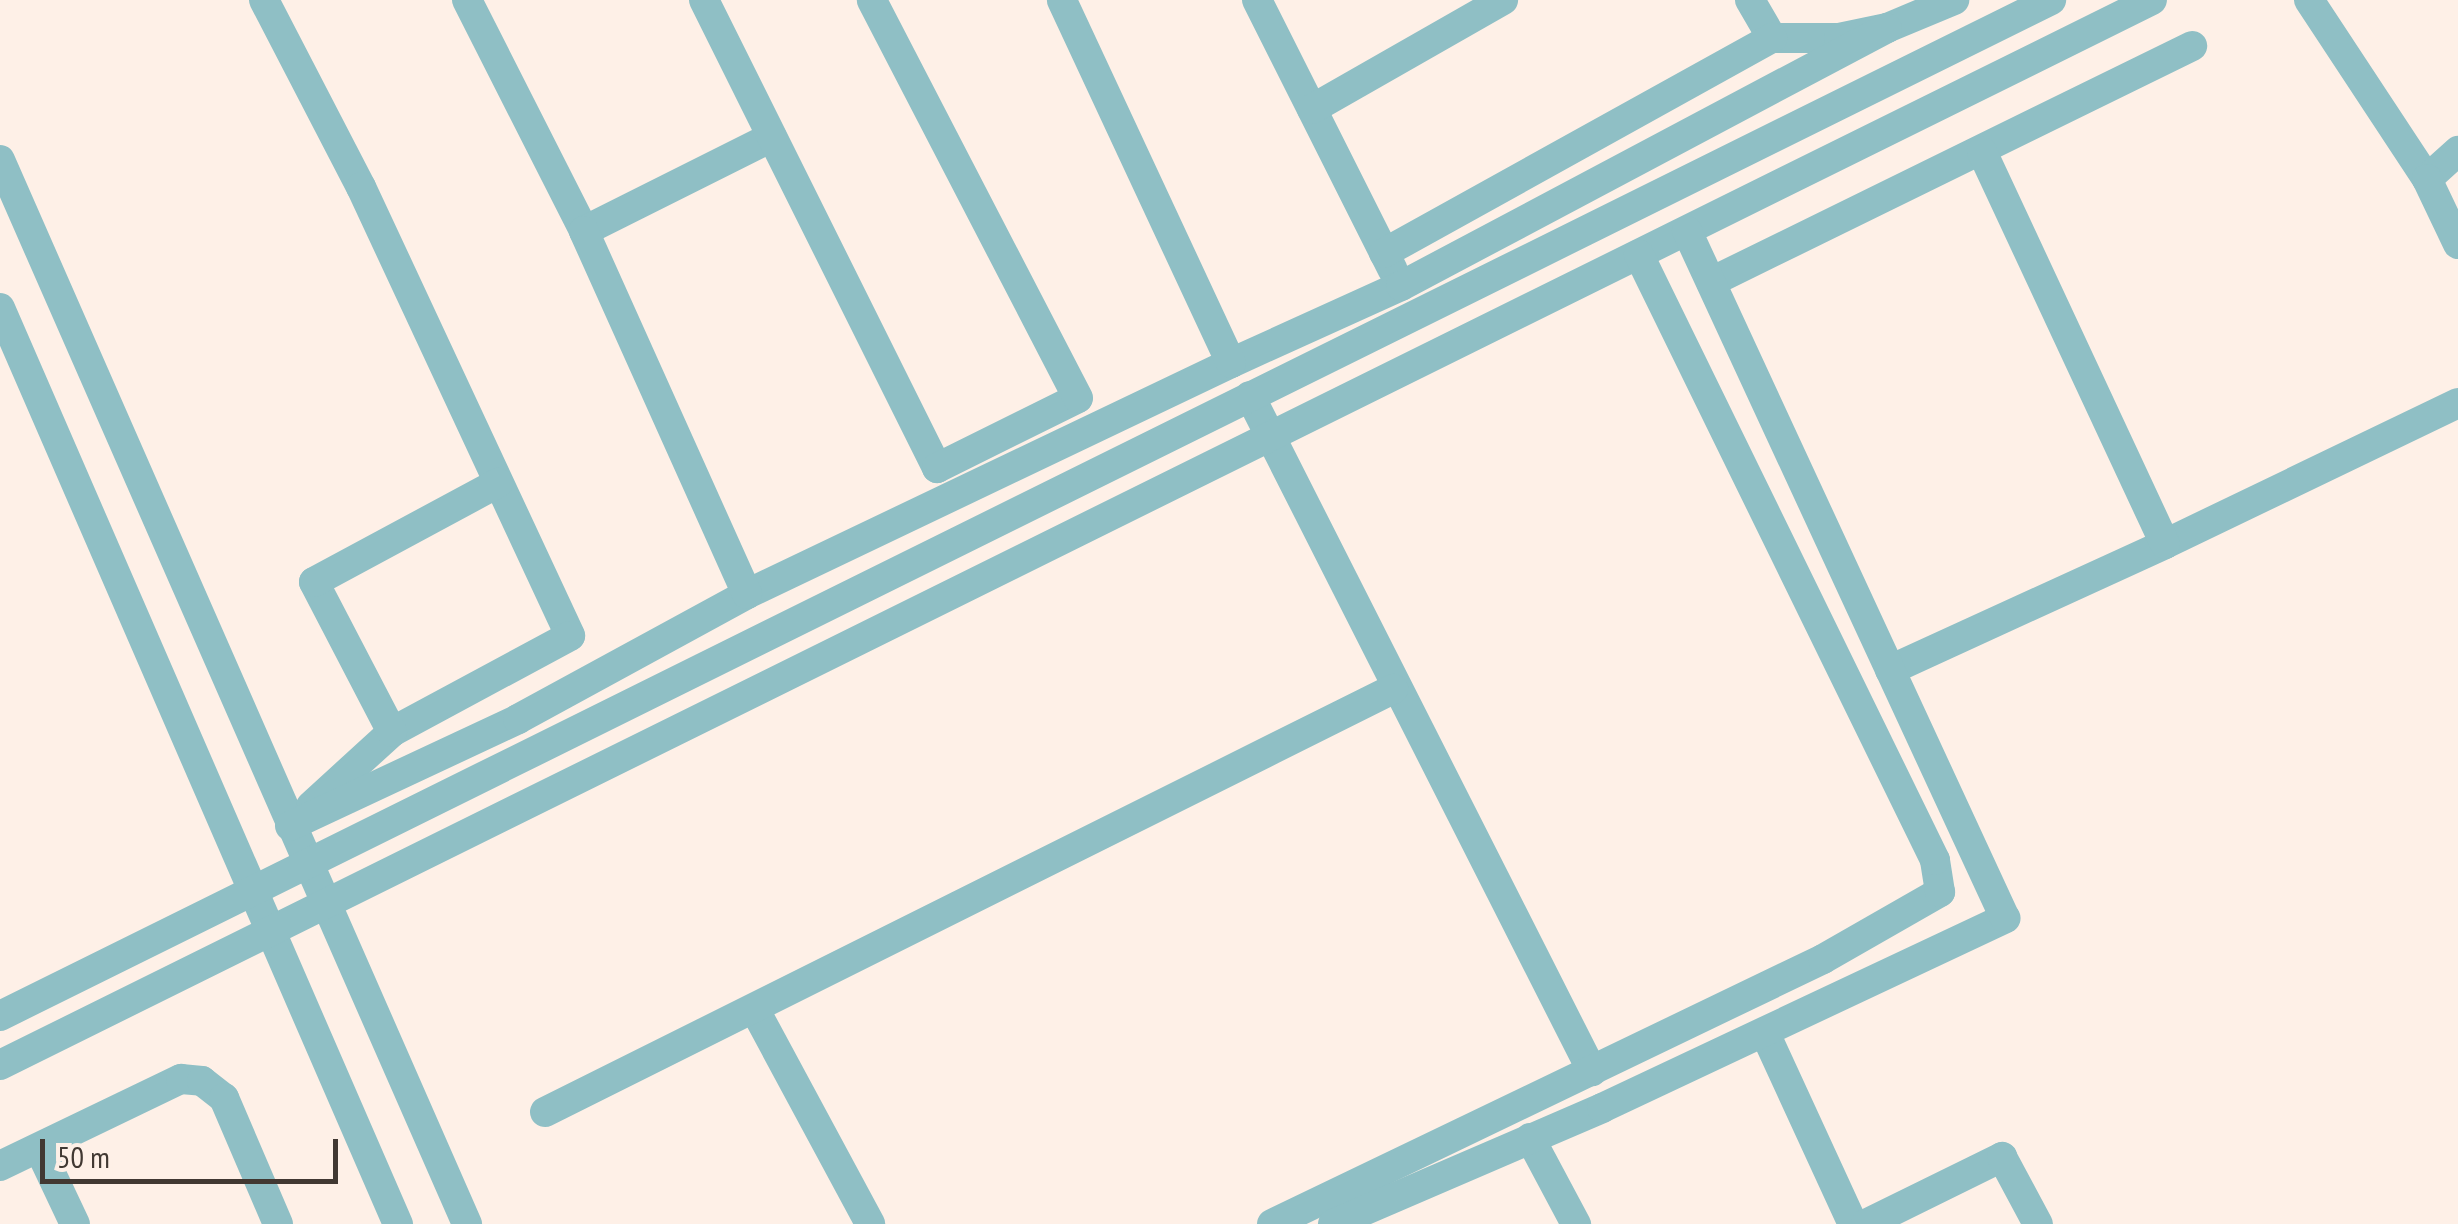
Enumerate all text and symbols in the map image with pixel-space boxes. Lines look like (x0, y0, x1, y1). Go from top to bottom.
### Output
scale bar (45, 1119, 342, 1181)
text: 50 m (57, 1137, 110, 1176)

